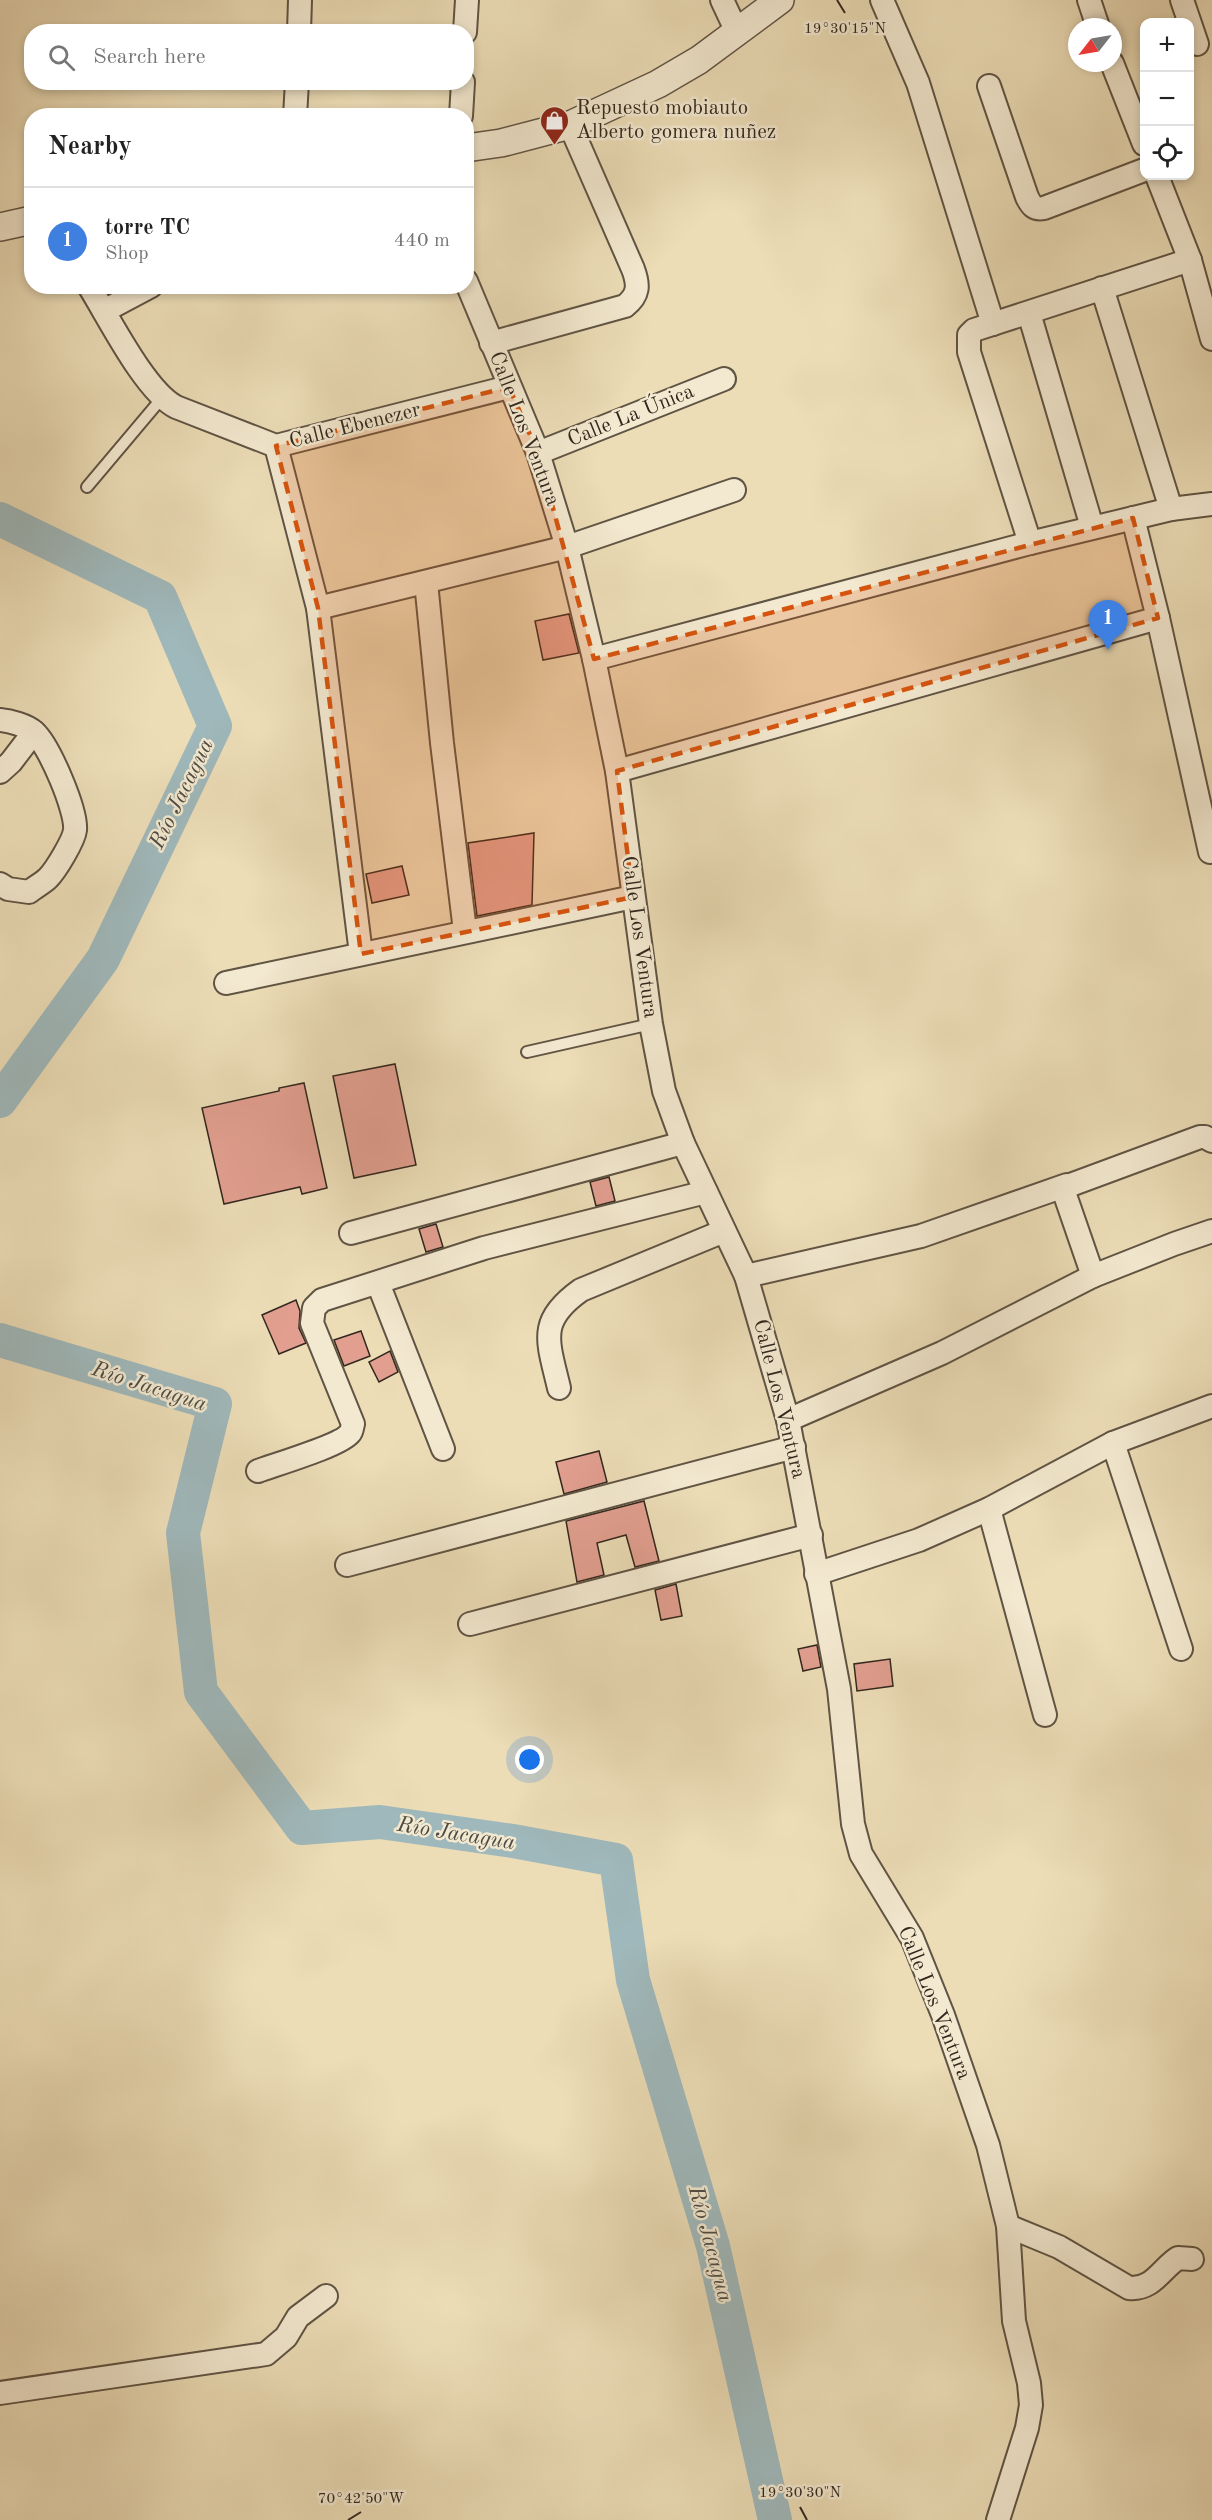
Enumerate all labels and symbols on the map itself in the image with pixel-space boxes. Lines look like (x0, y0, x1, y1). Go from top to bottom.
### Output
north arrow (1068, 18, 1122, 72)
text: 19°30'15"N (804, 22, 886, 37)
place label: Repuesto mobiauto Alberto gomera nuñez (576, 98, 776, 143)
shop icon: Repuesto mobiauto Alberto gomera nuñez (539, 104, 571, 146)
street label: Calle Los Ventura (485, 349, 563, 509)
street label: Calle La Única (563, 376, 697, 451)
street label: Calle Ebenezer (287, 399, 423, 452)
pin: 1 (1088, 600, 1128, 650)
water label: Río Jacagua (146, 735, 218, 853)
street label: Calle Los Ventura (617, 855, 661, 1019)
street label: Calle Los Ventura (749, 1317, 809, 1481)
water label: Río Jacagua (88, 1358, 209, 1416)
your location (515, 1745, 544, 1774)
water label: Río Jacagua (394, 1814, 517, 1854)
street label: Calle Los Ventura (894, 1923, 974, 2083)
water label: Río Jacagua (684, 2183, 736, 2305)
text: 19°30'30"N (759, 2486, 841, 2501)
text: 70°42'50"W (318, 2492, 404, 2507)

